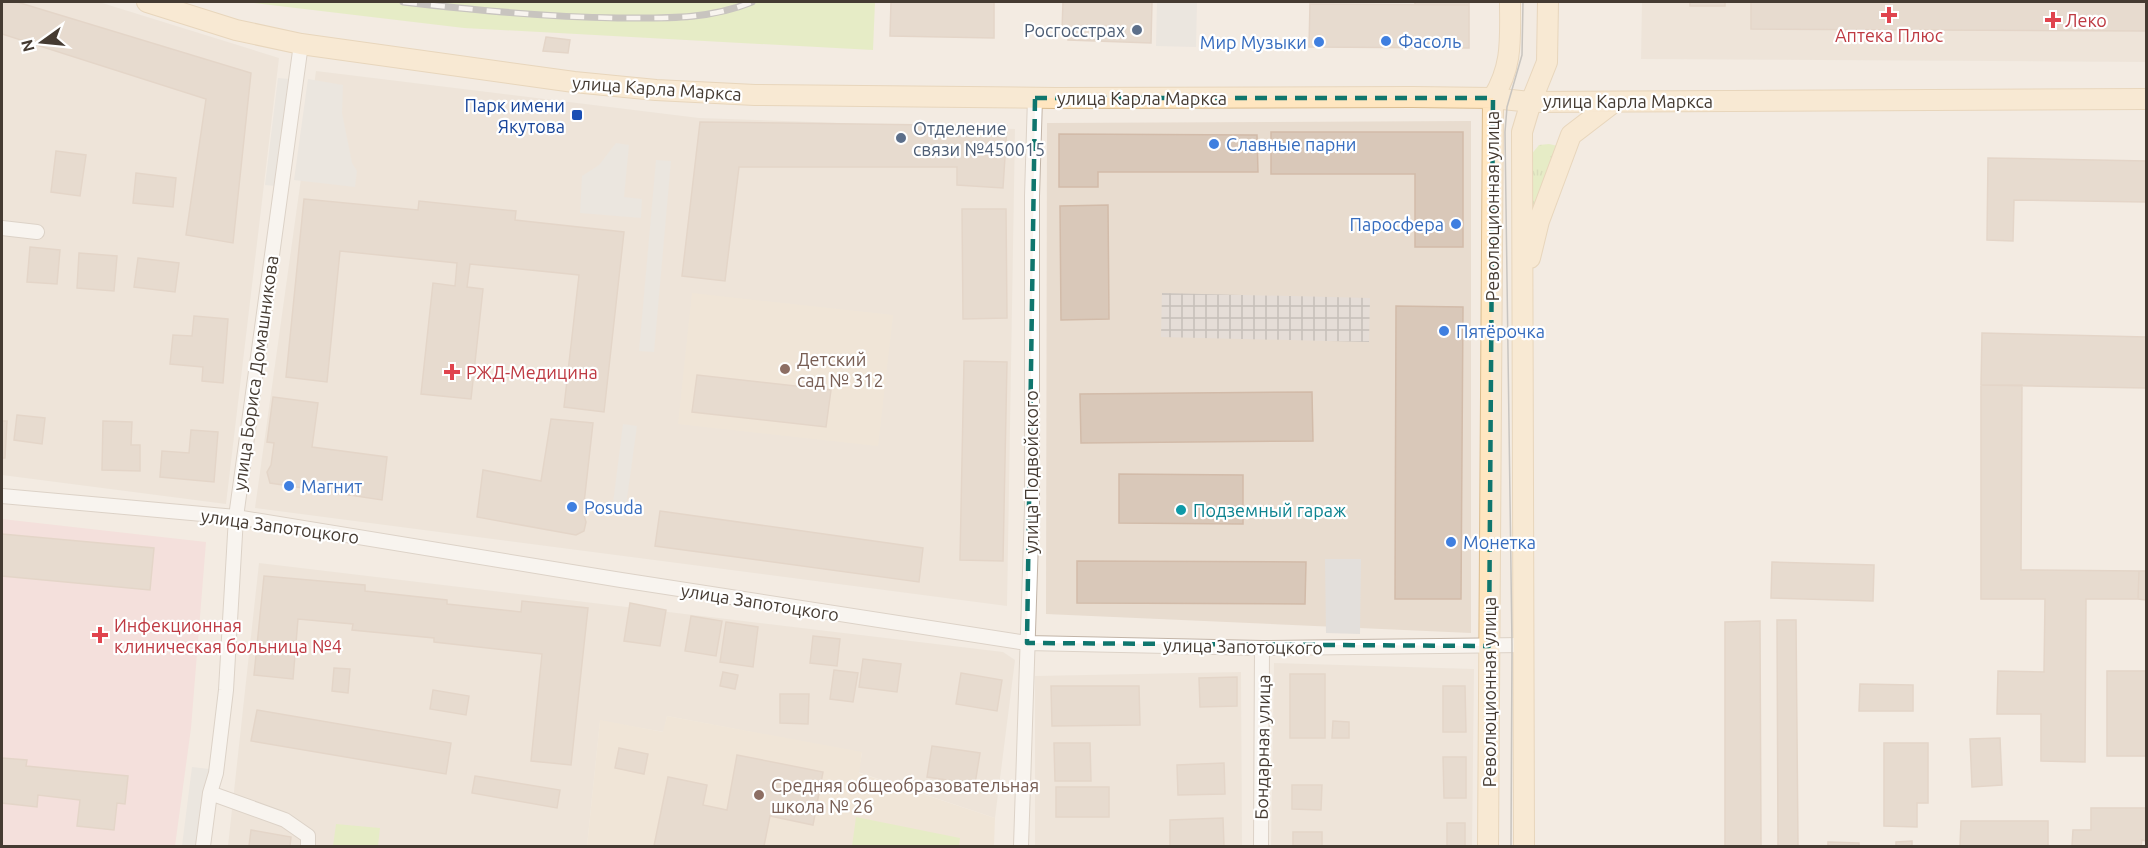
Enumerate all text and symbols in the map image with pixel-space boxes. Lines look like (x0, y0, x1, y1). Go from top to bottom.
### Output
marker: Аптека Плюс (1882, 8, 1896, 22)
place label: Леко (2065, 10, 2107, 30)
north arrow (12, 12, 72, 72)
marker: Леко (2046, 13, 2060, 27)
place label: Росгосстрах (1024, 20, 1125, 40)
marker: Росгосстрах (1130, 23, 1144, 37)
place label: Аптека Плюс (1835, 25, 1943, 45)
place label: Фасоль (1398, 31, 1461, 51)
place label: Мир Музыки (1200, 32, 1307, 52)
marker: Фасоль (1379, 34, 1393, 48)
marker: Мир Музыки (1312, 35, 1326, 49)
text: N (17, 38, 38, 54)
street label: улица Карла Маркса (571, 72, 743, 104)
street label: улица Карла Маркса (1057, 88, 1227, 108)
street label: улица Карла Маркса (1543, 91, 1713, 111)
place label: Парк имени Якутова (465, 95, 565, 136)
marker: Парк имени Якутова (570, 108, 584, 122)
street label: Революционная улица (1482, 111, 1502, 301)
place label: Отделение связи №450015 (913, 118, 1045, 159)
marker: Отделение связи №450015 (894, 131, 908, 145)
place label: Славные парни (1226, 134, 1356, 154)
marker: Славные парни (1207, 137, 1221, 151)
place label: Паросфера (1350, 214, 1444, 234)
marker: Паросфера (1449, 217, 1463, 231)
street label: улица Бориса Домашникова (229, 254, 281, 492)
place label: Пятёрочка (1456, 321, 1545, 341)
marker: Пятёрочка (1437, 324, 1451, 338)
place label: Детский сад № 312 (797, 349, 884, 390)
place label: РЖД-Медицина (466, 362, 598, 382)
marker: Детский сад № 312 (778, 362, 792, 376)
marker: РЖД-Медицина (443, 363, 461, 381)
street label: улица Подвойского (1021, 390, 1041, 554)
place label: Магнит (301, 476, 362, 496)
marker: Магнит (282, 479, 296, 493)
place label: Posuda (584, 497, 643, 517)
marker: Posuda (565, 500, 579, 514)
place label: Подземный гараж (1193, 500, 1347, 520)
marker: Подземный гараж (1174, 503, 1188, 517)
street label: улица Запотоцкого (199, 505, 361, 547)
place label: Монетка (1463, 532, 1536, 552)
marker: Монетка (1444, 535, 1458, 549)
street label: улица Запотоцкого (680, 580, 840, 624)
street label: Революционная улица (1479, 597, 1499, 787)
place label: Инфекционная клиническая больница №4 (114, 615, 342, 656)
marker: Инфекционная клиническая больница №4 (91, 626, 109, 644)
street label: улица Запотоцкого (1163, 635, 1323, 657)
street label: Бондарная улица (1251, 674, 1273, 820)
place label: Средняя общеобразовательная школа № 26 (771, 775, 1039, 816)
marker: Средняя общеобразовательная школа № 26 (752, 788, 766, 802)

